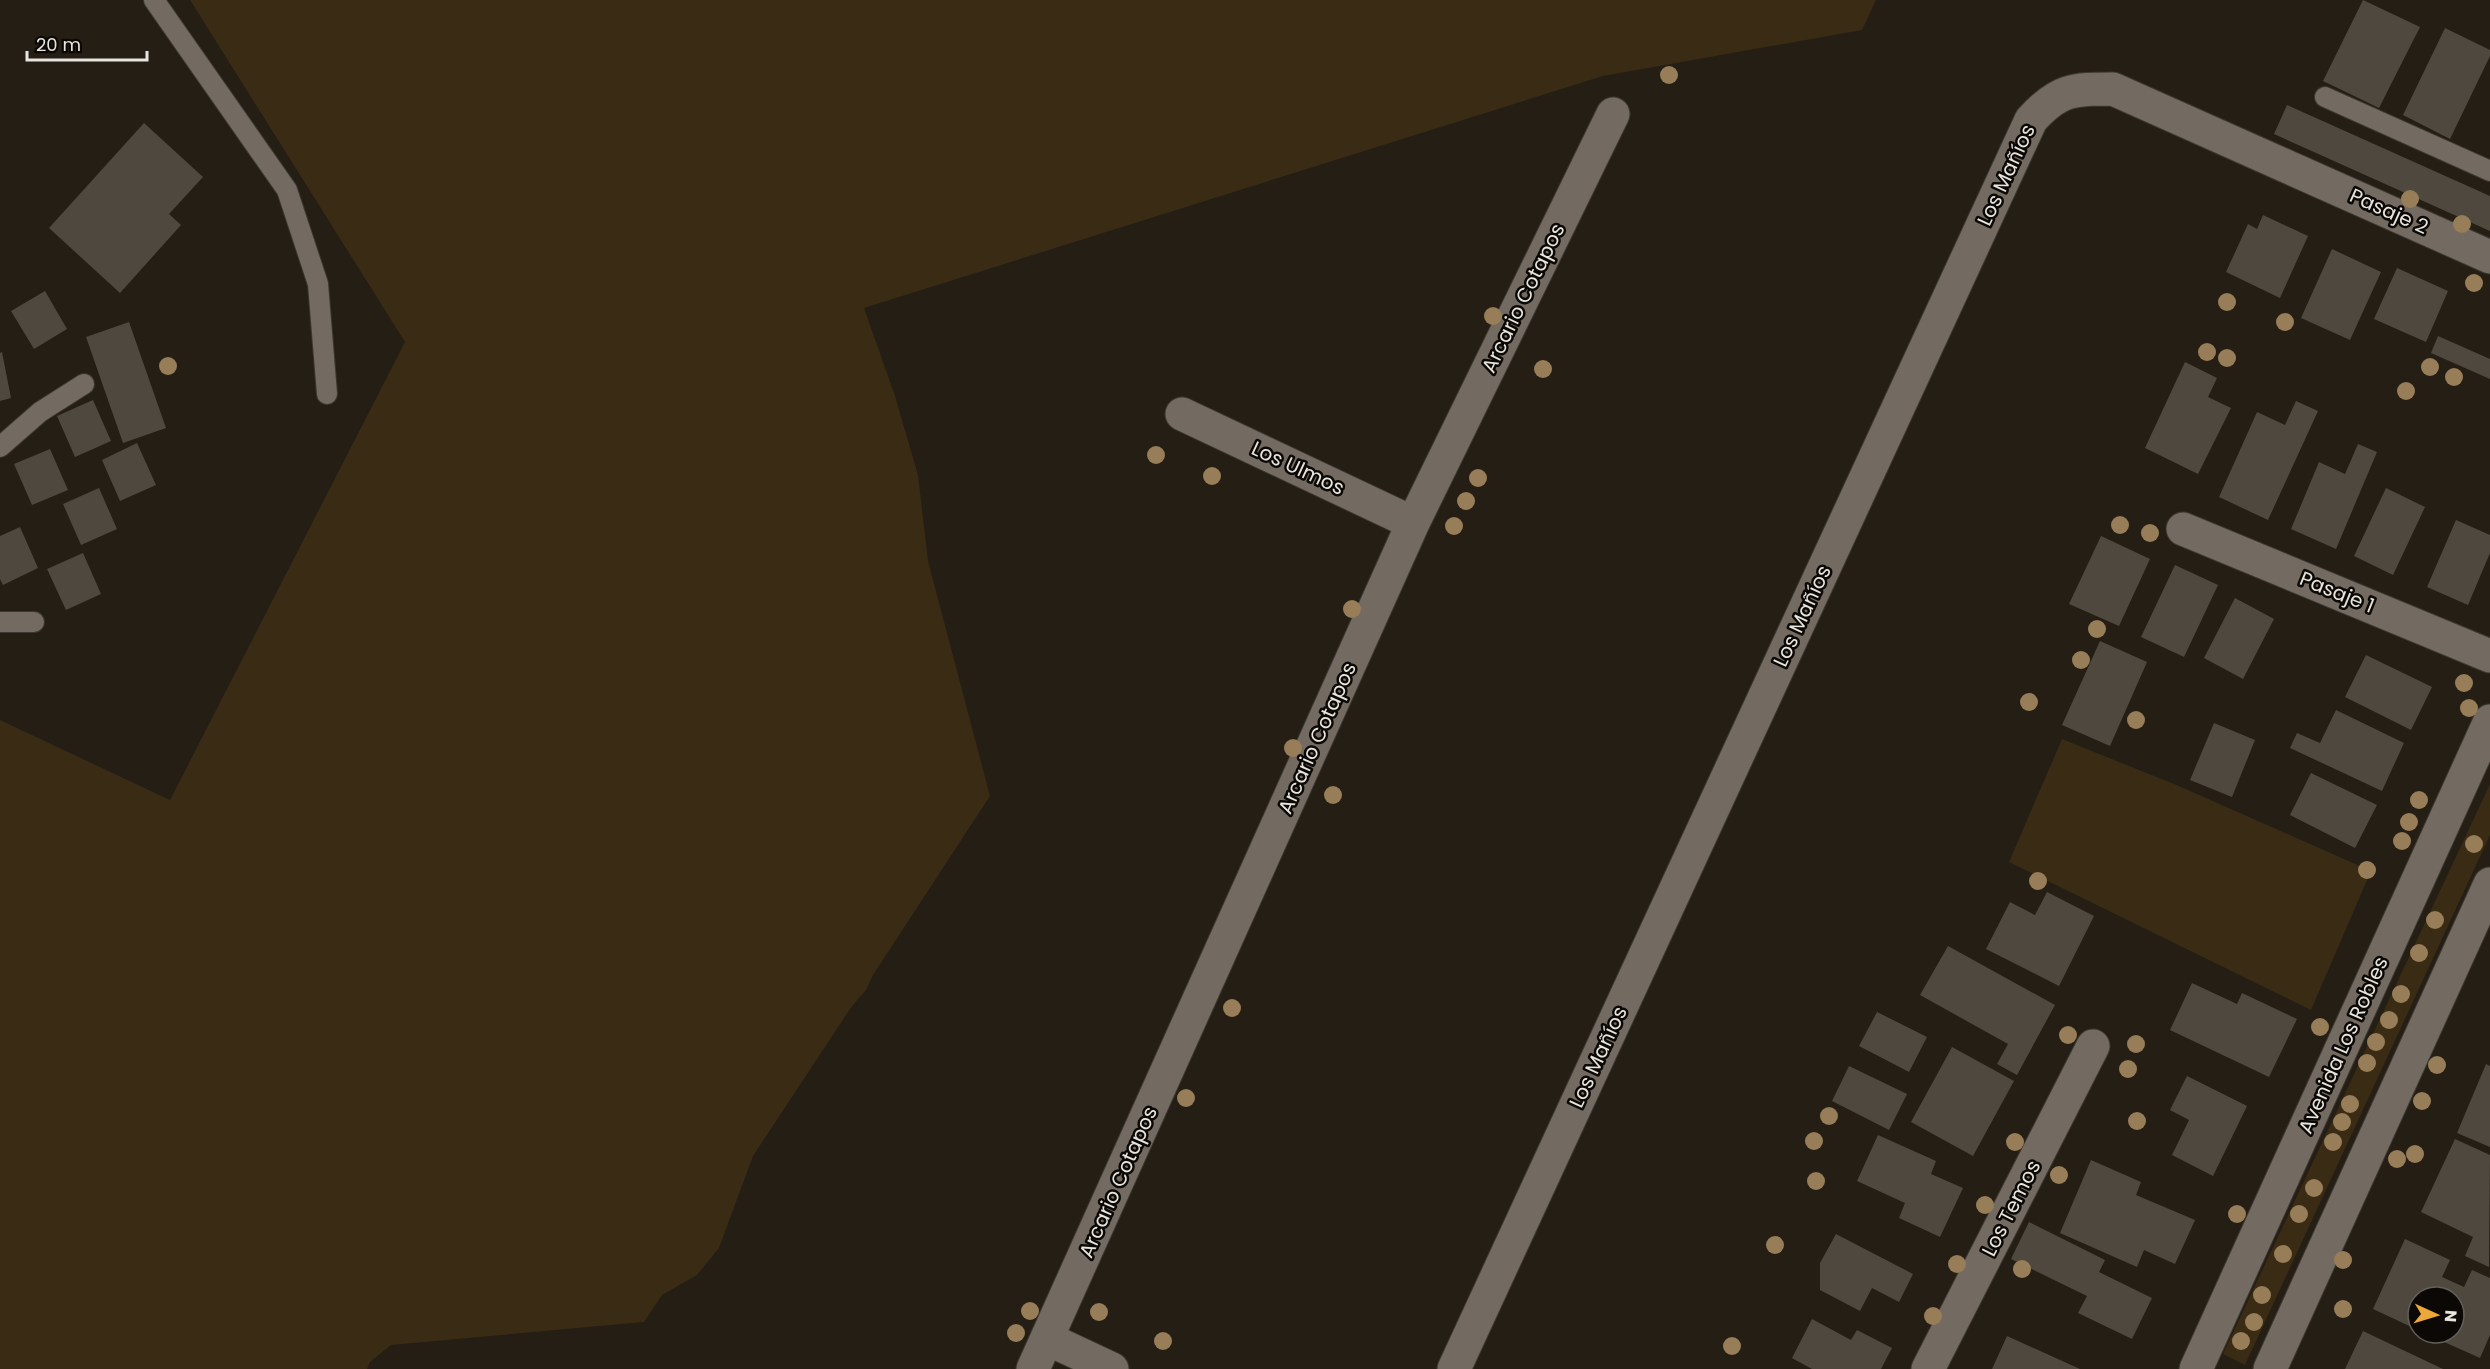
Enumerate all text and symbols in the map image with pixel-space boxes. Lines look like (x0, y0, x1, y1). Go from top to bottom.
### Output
scale bar (27, 24, 147, 62)
text: 20 m (36, 32, 81, 57)
street label: Los Mañíos (1970, 120, 2042, 230)
street label: Pasaje 2 (2345, 181, 2433, 241)
street label: Arcario Cotapos (1475, 219, 1571, 377)
street label: Los Ulmos (1247, 434, 1349, 502)
street label: Los Mañíos (1766, 561, 1838, 671)
street label: Pasaje 1 (2296, 564, 2378, 620)
street label: Arcario Cotapos (1271, 658, 1363, 818)
street label: Avenida Los Robles (2291, 952, 2395, 1138)
street label: Los Mañíos (1562, 1002, 1634, 1112)
street label: Arcario Cotapos (1072, 1102, 1164, 1262)
street label: Los Temos (1975, 1155, 2047, 1261)
north arrow (2406, 1285, 2466, 1345)
text: N (2439, 1309, 2462, 1323)

